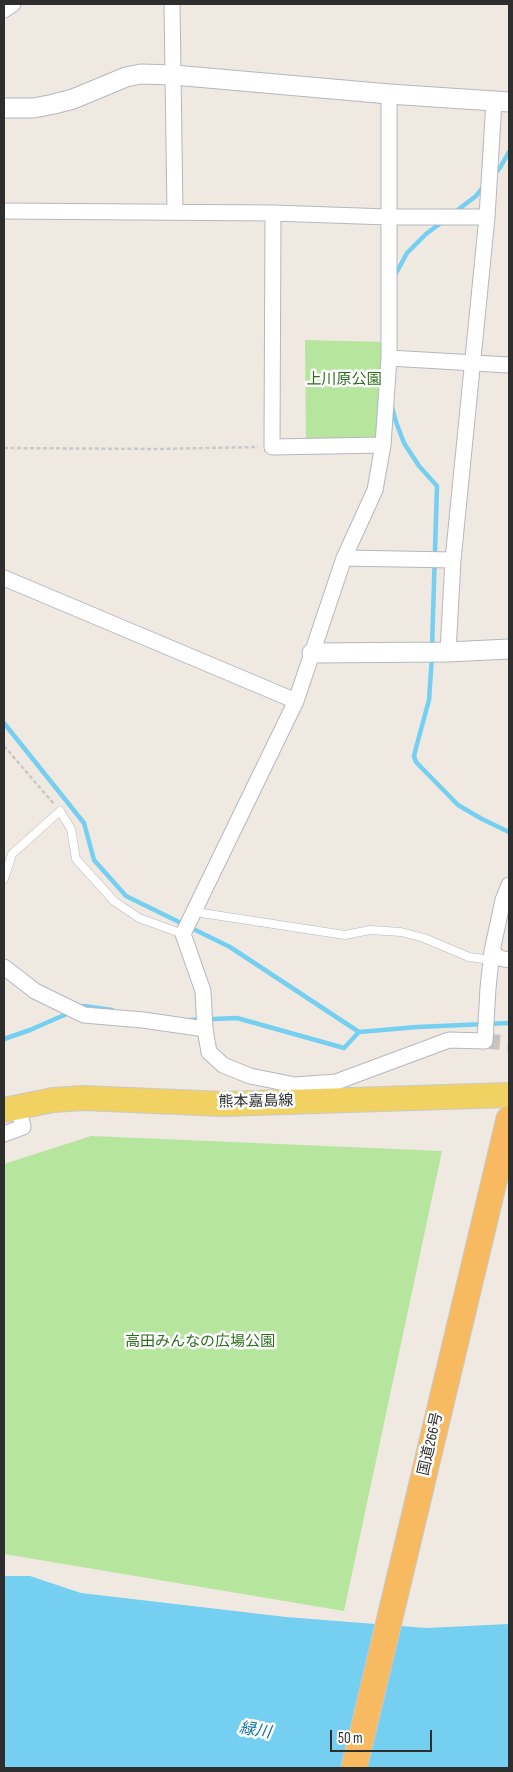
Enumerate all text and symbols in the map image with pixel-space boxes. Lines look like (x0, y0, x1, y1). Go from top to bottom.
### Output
park label: 上川原公園 (307, 371, 381, 389)
street label: 熊本嘉島線 (218, 1092, 294, 1112)
park label: 高田みんなの広場公園 (125, 1333, 275, 1351)
street label: 国道266号 (415, 1411, 447, 1477)
water label: 緑川 (238, 1719, 272, 1743)
scale bar (333, 1720, 436, 1752)
text: 50 m (338, 1729, 363, 1748)

